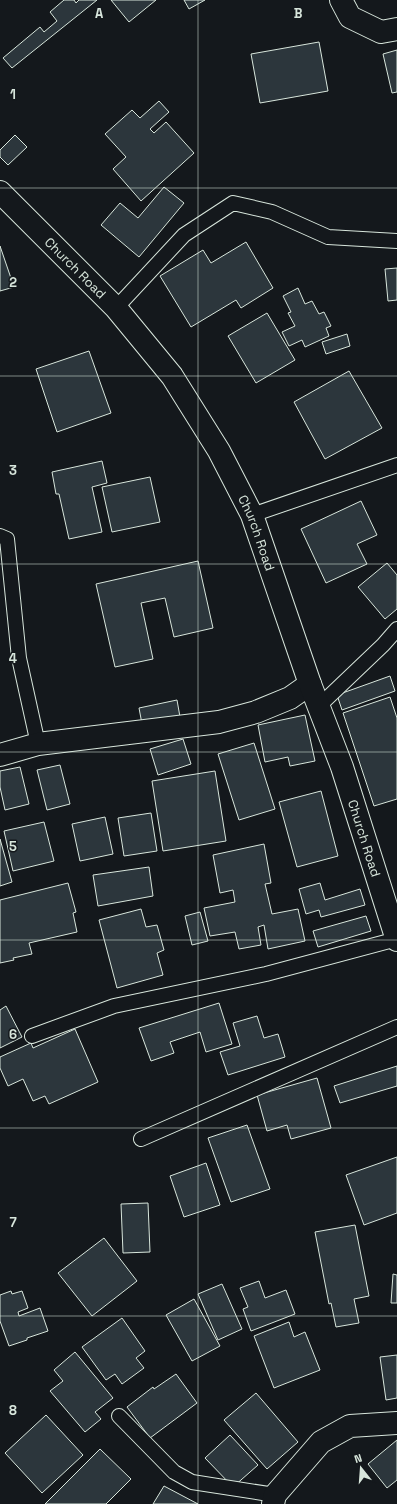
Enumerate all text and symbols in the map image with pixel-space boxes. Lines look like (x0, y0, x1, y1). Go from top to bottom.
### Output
text: A (95, 5, 104, 22)
text: B (294, 5, 303, 22)
text: 1 (10, 86, 16, 103)
street label: Church Road (41, 234, 110, 302)
text: 2 (9, 274, 17, 291)
text: 3 (9, 462, 17, 479)
street label: Church Road (234, 492, 278, 573)
text: 4 (9, 650, 17, 667)
street label: Church Road (344, 798, 384, 879)
text: 5 (9, 838, 17, 855)
text: 6 (9, 1026, 17, 1043)
text: 7 (9, 1214, 17, 1231)
text: 8 (9, 1402, 17, 1419)
north arrow (341, 1448, 381, 1488)
text: N (353, 1451, 364, 1466)

